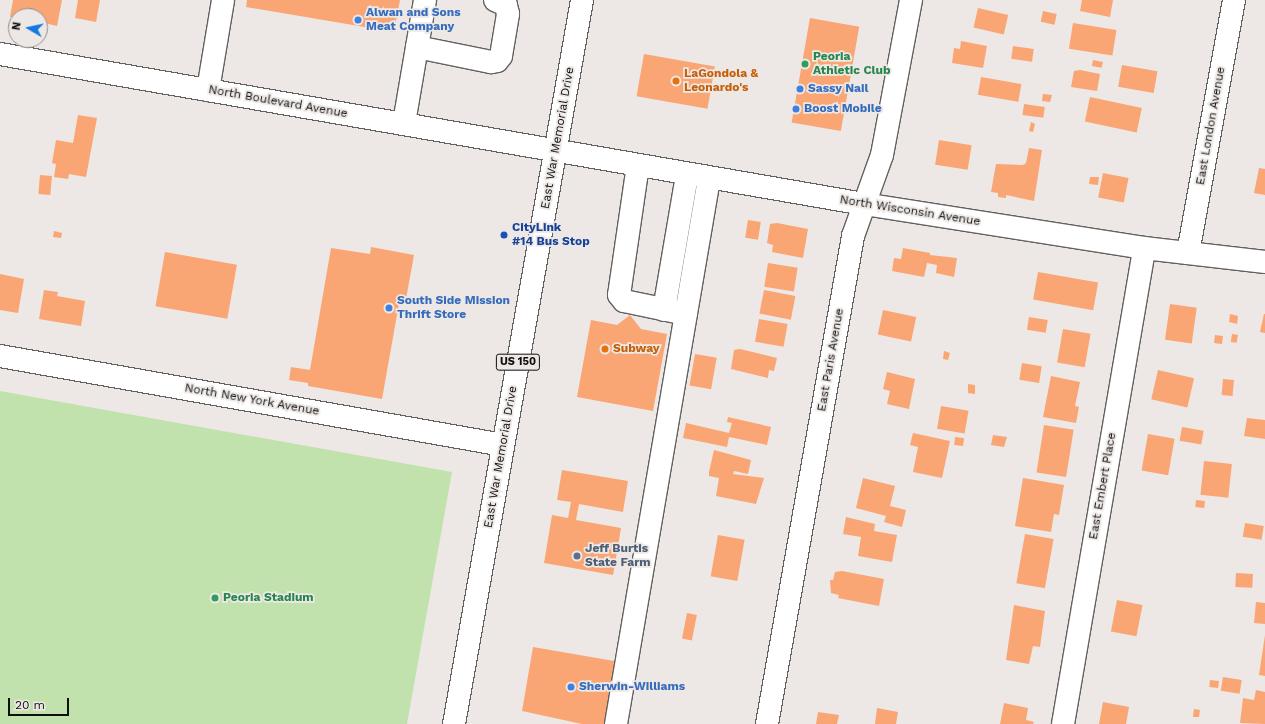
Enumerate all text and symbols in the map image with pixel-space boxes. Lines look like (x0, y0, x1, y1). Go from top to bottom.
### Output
place label: Alwan and Sons Meat Company (366, 6, 461, 34)
north arrow (8, 8, 48, 48)
marker: Alwan and Sons Meat Company (353, 15, 363, 25)
text: N (10, 21, 24, 31)
place label: Peoria Athletic Club (813, 50, 890, 78)
marker: Peoria Athletic Club (800, 59, 810, 69)
street label: East War Memorial Drive (538, 65, 578, 211)
street label: East London Avenue (1193, 66, 1229, 186)
place label: LaGondola & Leonardo's (684, 67, 758, 95)
marker: LaGondola & Leonardo's (671, 76, 681, 86)
place label: Sassy Nail (808, 82, 869, 96)
street label: North Boulevard Avenue (207, 83, 349, 121)
marker: Sassy Nail (795, 84, 805, 94)
place label: Boost Mobile (804, 102, 882, 116)
marker: Boost Mobile (791, 104, 801, 114)
street label: North Wisconsin Avenue (838, 193, 982, 229)
place label: CityLink #14 Bus Stop (512, 221, 590, 249)
marker: CityLink #14 Bus Stop (499, 230, 509, 240)
place label: South Side Mission Thrift Store (397, 294, 510, 322)
marker: South Side Mission Thrift Store (384, 303, 394, 313)
street label: East Paris Avenue (815, 307, 847, 413)
place label: Subway (613, 342, 660, 356)
marker: Subway (600, 344, 610, 354)
road number: US 150 (495, 353, 541, 371)
street label: North New York Avenue (183, 381, 321, 419)
street label: East War Memorial Drive (481, 384, 521, 530)
street label: East Embert Place (1086, 431, 1120, 541)
place label: Jeff Burtis State Farm (585, 542, 651, 570)
marker: Jeff Burtis State Farm (572, 551, 582, 561)
place label: Peoria Stadium (223, 591, 314, 605)
marker: Peoria Stadium (210, 593, 220, 603)
place label: Sherwin-Williams (579, 680, 685, 694)
marker: Sherwin-Williams (566, 682, 576, 692)
scale bar (10, 690, 71, 716)
text: 20 m (15, 698, 45, 712)

